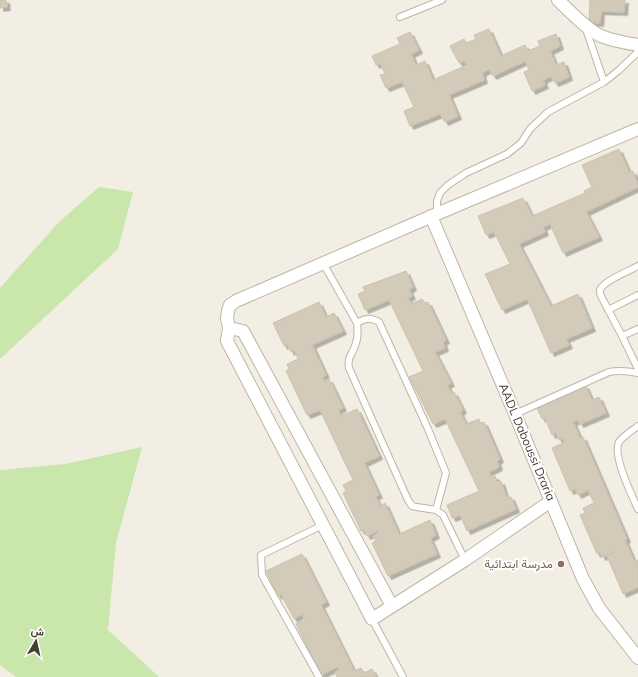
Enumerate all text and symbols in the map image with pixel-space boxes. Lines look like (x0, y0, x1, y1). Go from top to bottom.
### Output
street label: AADL Daboussi Draria (496, 381, 559, 503)
place label: مدرسة ابتدائية (484, 556, 553, 572)
marker: مدرسة ابتدائية (556, 559, 566, 569)
north arrow (16, 621, 56, 661)
text: ش (30, 623, 45, 639)

